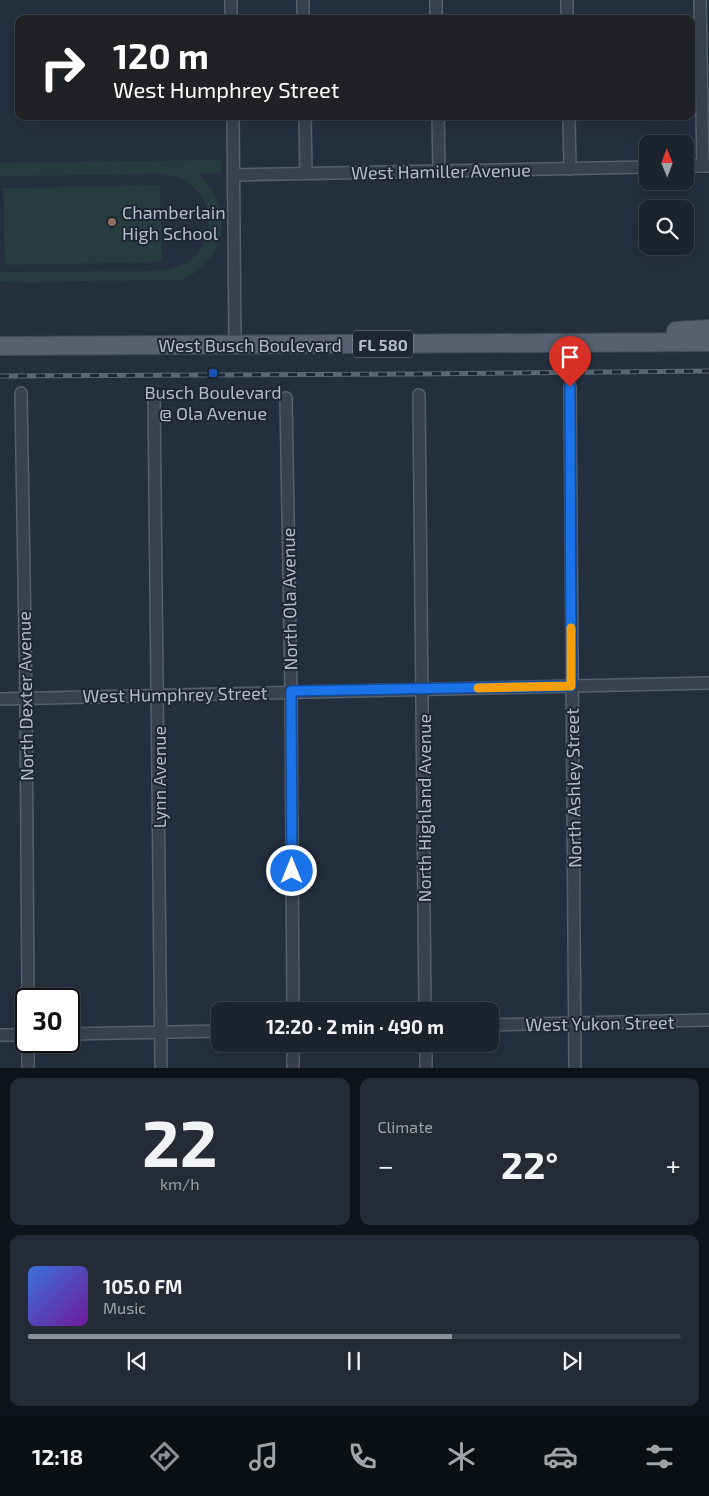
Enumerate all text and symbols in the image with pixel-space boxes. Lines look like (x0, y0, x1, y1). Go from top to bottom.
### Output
text: 120 m (113, 34, 209, 76)
icon: right (30, 35, 95, 100)
text: West Humphrey Street (113, 76, 339, 102)
north arrow (639, 135, 694, 190)
map controls (639, 135, 694, 255)
street label: West Hamiller Avenue (351, 158, 531, 184)
button: search (639, 200, 694, 255)
place label: Chamberlain High School (122, 201, 226, 244)
marker: Chamberlain High School (106, 216, 118, 228)
road number: FL 580 (353, 330, 413, 358)
street label: West Busch Boulevard (158, 334, 342, 356)
pin (549, 336, 591, 387)
icon: arrive (556, 343, 584, 371)
marker: Busch Boulevard @ Ola Avenue (207, 367, 219, 379)
place label: Busch Boulevard @ Ola Avenue (144, 381, 282, 424)
street label: North Ola Avenue (277, 528, 301, 670)
street label: North Dexter Avenue (13, 611, 37, 781)
street label: West Humphrey Street (82, 681, 268, 707)
street label: North Ashley Street (561, 708, 585, 868)
street label: North Highland Avenue (413, 714, 435, 902)
street label: Lynn Avenue (148, 726, 170, 828)
position arrow (265, 844, 317, 896)
speed limit sign: 30 (15, 988, 80, 1053)
street label: West Yukon Street (525, 1011, 675, 1035)
text: 12:20 · 2 min · 490 m (266, 1015, 444, 1038)
text: 22 (142, 1102, 218, 1180)
text: Climate (378, 1117, 433, 1136)
text: 22° (501, 1141, 558, 1187)
text: − (378, 1148, 394, 1182)
text: + (666, 1148, 681, 1182)
text: km/h (160, 1174, 200, 1193)
text: 105.0 FM (103, 1275, 182, 1298)
text: Music (103, 1298, 146, 1317)
icon: previous (123, 1347, 151, 1375)
icon: pause (340, 1347, 368, 1375)
icon: next (558, 1347, 586, 1375)
icon: directions (147, 1439, 182, 1474)
icon: music (246, 1439, 281, 1474)
icon: phone (345, 1439, 380, 1474)
icon: climate (444, 1439, 479, 1474)
icon: car (543, 1439, 578, 1474)
icon: filters (642, 1439, 677, 1474)
text: 12:18 (32, 1443, 83, 1469)

